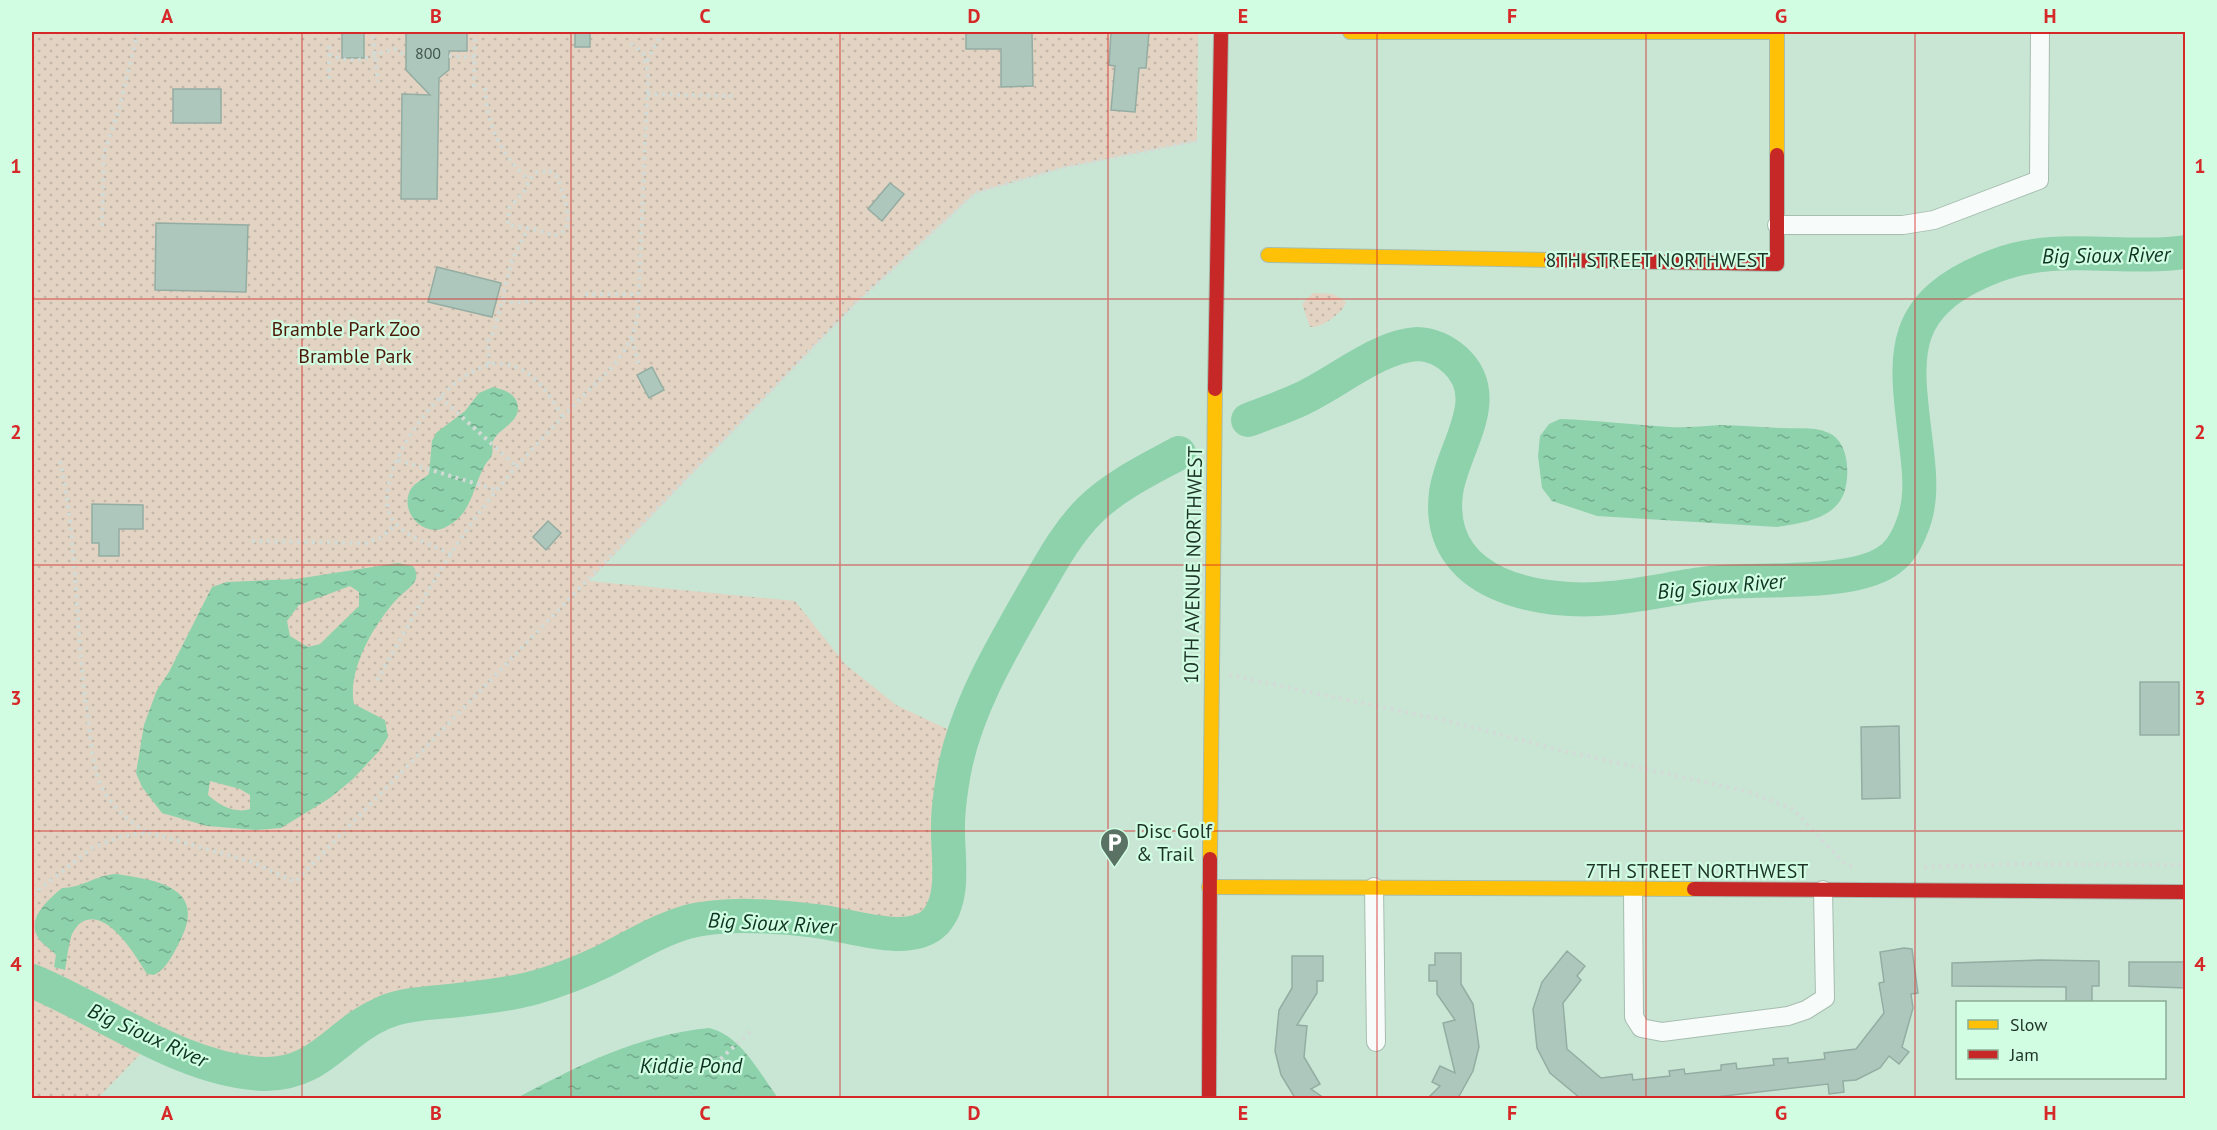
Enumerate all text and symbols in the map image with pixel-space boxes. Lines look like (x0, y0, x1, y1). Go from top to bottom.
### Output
text: A (161, 3, 174, 29)
text: B (430, 3, 442, 29)
text: C (699, 3, 711, 29)
text: D (968, 3, 981, 29)
text: E (1238, 3, 1248, 29)
text: F (1507, 3, 1517, 29)
text: G (1775, 3, 1787, 29)
text: H (2043, 3, 2057, 29)
house number: 800 (415, 43, 441, 63)
text: 1 (10, 153, 22, 179)
text: 1 (2194, 153, 2206, 179)
water label: Big Sioux River (2042, 240, 2173, 270)
street label: 8TH STREET NORTHWEST (1546, 247, 1768, 273)
park label: Bramble Park Zoo (271, 316, 421, 342)
park label: Bramble Park (298, 343, 412, 369)
text: 2 (10, 419, 22, 445)
text: 2 (2194, 419, 2206, 445)
street label: 10TH AVENUE NORTHWEST (1178, 446, 1208, 684)
water label: Big Sioux River (1656, 567, 1788, 605)
text: 3 (10, 685, 22, 711)
text: 3 (2194, 685, 2206, 711)
place label: Disc Golf & Trail (1136, 818, 1214, 867)
parking icon: Disc Golf & Trail (1099, 826, 1131, 868)
street label: 7TH STREET NORTHWEST (1586, 858, 1808, 884)
water label: Big Sioux River (707, 906, 839, 940)
text: 4 (10, 951, 22, 977)
text: 4 (2194, 951, 2206, 977)
water label: Big Sioux River (84, 997, 214, 1074)
legend (1956, 1001, 2166, 1079)
text: Slow (2010, 1013, 2048, 1036)
text: Jam (2009, 1043, 2039, 1066)
water label: Kiddie Pond (640, 1052, 744, 1079)
text: A (161, 1100, 174, 1126)
text: B (430, 1100, 442, 1126)
text: C (699, 1100, 711, 1126)
text: D (968, 1100, 981, 1126)
text: E (1238, 1100, 1248, 1126)
text: F (1507, 1100, 1517, 1126)
text: G (1775, 1100, 1787, 1126)
text: H (2043, 1100, 2057, 1126)

